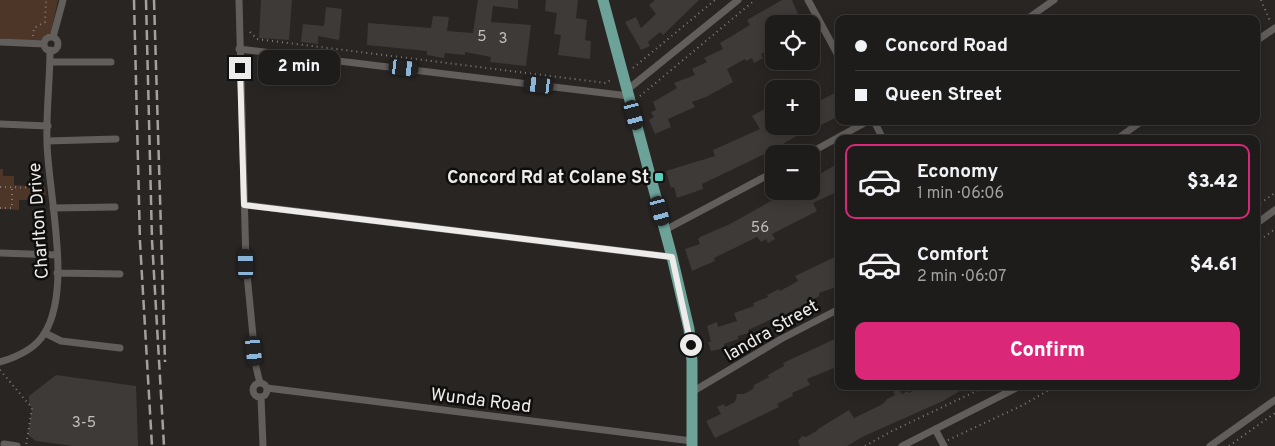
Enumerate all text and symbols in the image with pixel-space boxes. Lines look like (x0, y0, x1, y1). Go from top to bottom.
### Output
map controls (765, 15, 820, 200)
button: locate (765, 15, 820, 70)
house number: 5 (477, 28, 487, 47)
house number: 3 (498, 30, 508, 49)
text: Concord Road (885, 34, 1008, 58)
callout: 2 min (258, 50, 340, 86)
route end (229, 57, 251, 79)
text: 2 min (278, 57, 320, 77)
car (388, 59, 419, 77)
car (523, 76, 554, 94)
button: + (765, 80, 820, 135)
text: Queen Street (885, 83, 1002, 107)
car (622, 99, 645, 131)
button: − (765, 145, 820, 200)
icon: car (857, 159, 902, 204)
text: Economy (917, 160, 998, 184)
street label: Charlton Drive (24, 162, 55, 280)
place label: Concord Rd at Colane St (447, 167, 649, 190)
text: $3.42 (1187, 170, 1238, 194)
marker: Concord Rd at Colane St (653, 171, 665, 183)
text: 1 min · 06:06 (917, 184, 1004, 204)
car (648, 195, 671, 227)
house number: 56 (751, 219, 769, 238)
icon: car (857, 242, 902, 287)
text: Comfort (917, 243, 989, 267)
car (238, 249, 253, 279)
text: $4.61 (1190, 253, 1238, 277)
text: 2 min · 06:07 (917, 267, 1006, 287)
street label: Iandra Street (721, 295, 823, 367)
button: Confirm (855, 322, 1240, 380)
route start (680, 334, 702, 356)
car (244, 335, 263, 367)
street label: Wunda Road (429, 384, 532, 419)
house number: 3-5 (72, 414, 96, 433)

